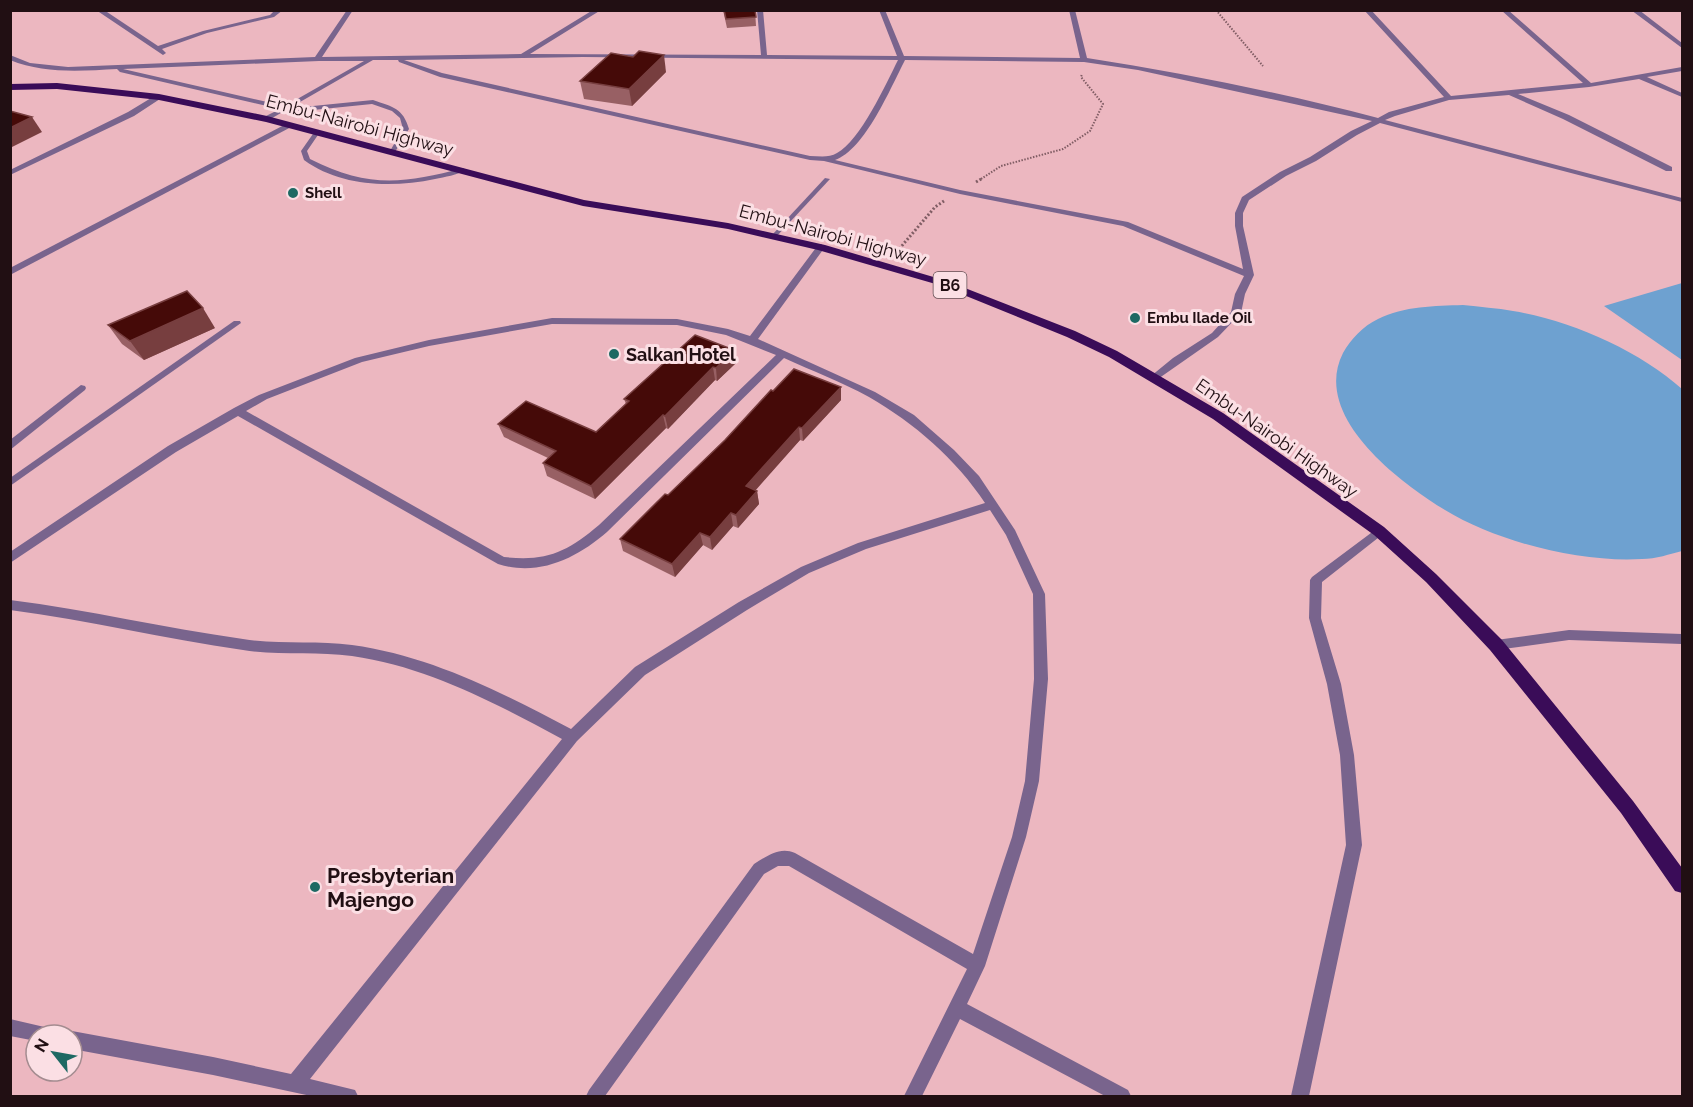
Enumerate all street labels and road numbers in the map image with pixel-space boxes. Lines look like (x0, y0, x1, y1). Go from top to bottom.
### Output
street label: Embu-Nairobi Highway (264, 90, 456, 160)
street label: Embu-Nairobi Highway (737, 200, 929, 270)
road number: B6 (934, 272, 966, 298)
street label: Embu-Nairobi Highway (1192, 374, 1362, 502)

